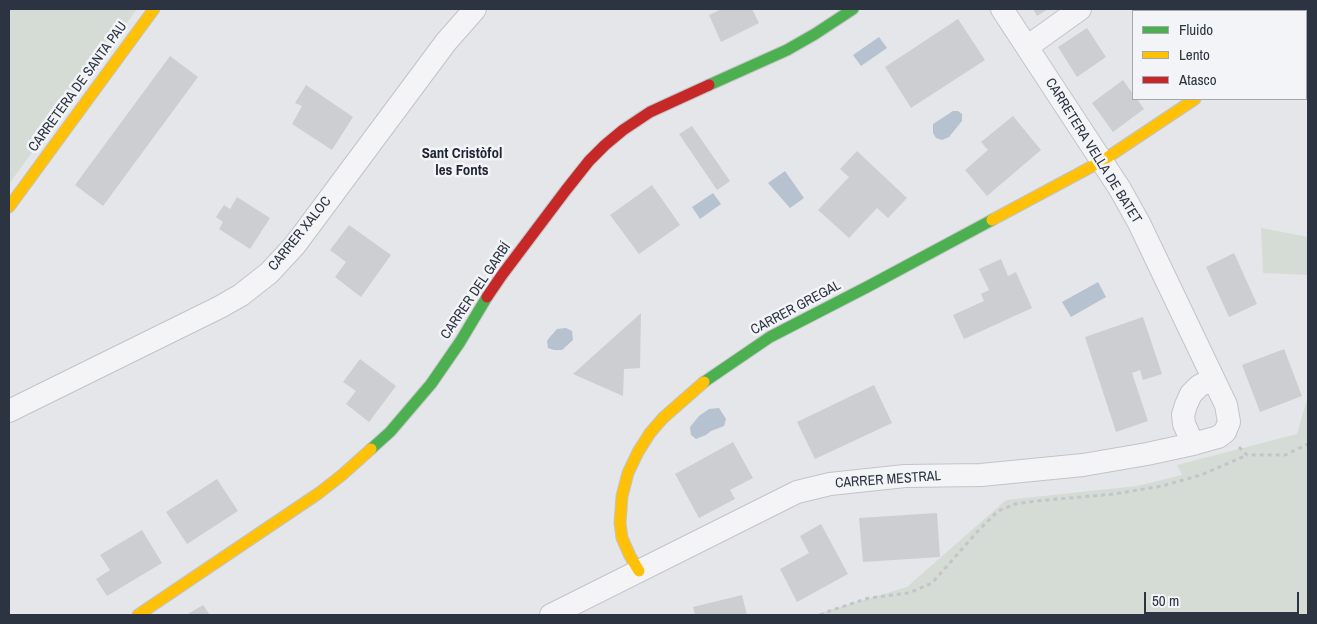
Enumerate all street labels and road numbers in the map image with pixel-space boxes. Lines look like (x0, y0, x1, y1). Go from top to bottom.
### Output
street label: CARRETERA DE SANTA PAU (25, 19, 131, 155)
street label: CARRETERA VELLA DE BATET (1041, 75, 1145, 227)
street label: CARRER XALOC (265, 194, 335, 274)
street label: CARRER DEL GARBÍ (437, 239, 515, 343)
street label: CARRER GREGAL (748, 277, 844, 339)
street label: CARRER MESTRAL (835, 468, 941, 492)

